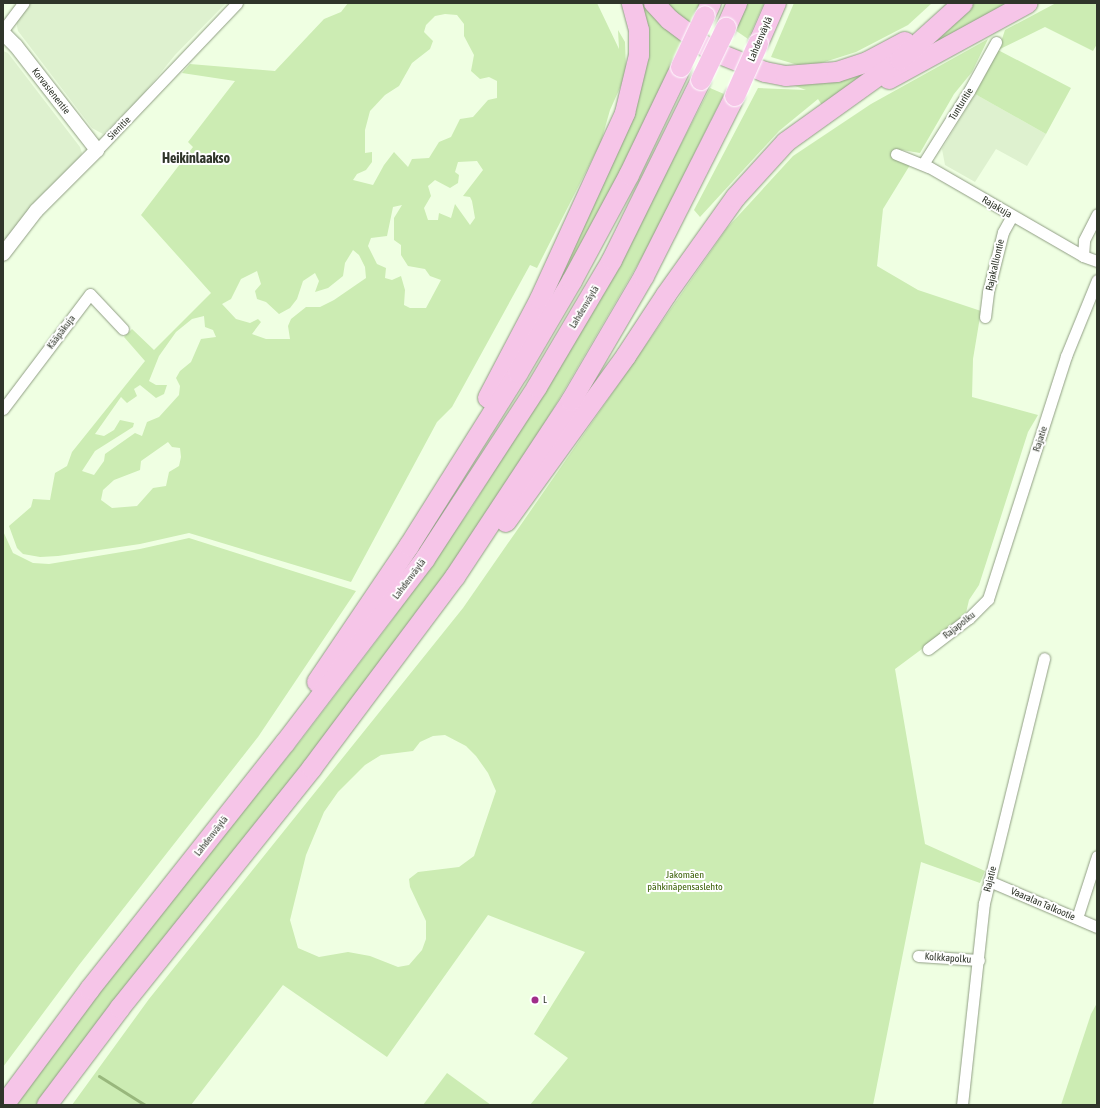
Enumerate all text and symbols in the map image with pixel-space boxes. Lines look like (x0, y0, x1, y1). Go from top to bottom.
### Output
street label: Lahdenväylä (745, 15, 775, 63)
street label: Korvasienentie (29, 65, 73, 117)
street label: Tunturitie (946, 85, 976, 123)
street label: Sienitie (105, 114, 133, 142)
district label: Heikinlaakso (162, 150, 230, 166)
street label: Rajakuja (980, 194, 1014, 220)
street label: Rajakalliontie (983, 238, 1007, 292)
street label: Lahdenväylä (567, 284, 601, 330)
street label: Kääpäkuja (44, 313, 78, 351)
street label: Rajatie (1030, 425, 1050, 453)
street label: Lahdenväylä (390, 556, 428, 602)
street label: Rajapolku (940, 609, 978, 641)
street label: Lahdenväylä (192, 814, 230, 858)
street label: Rajatie (981, 865, 999, 893)
park label: Jakomäen pähkinäpensaslehto (647, 868, 723, 892)
street label: Vaaralan Talkootie (1009, 885, 1077, 923)
street label: Kolkkapolku (924, 950, 972, 966)
place label: L (543, 994, 547, 1006)
marker: L (530, 995, 540, 1005)

